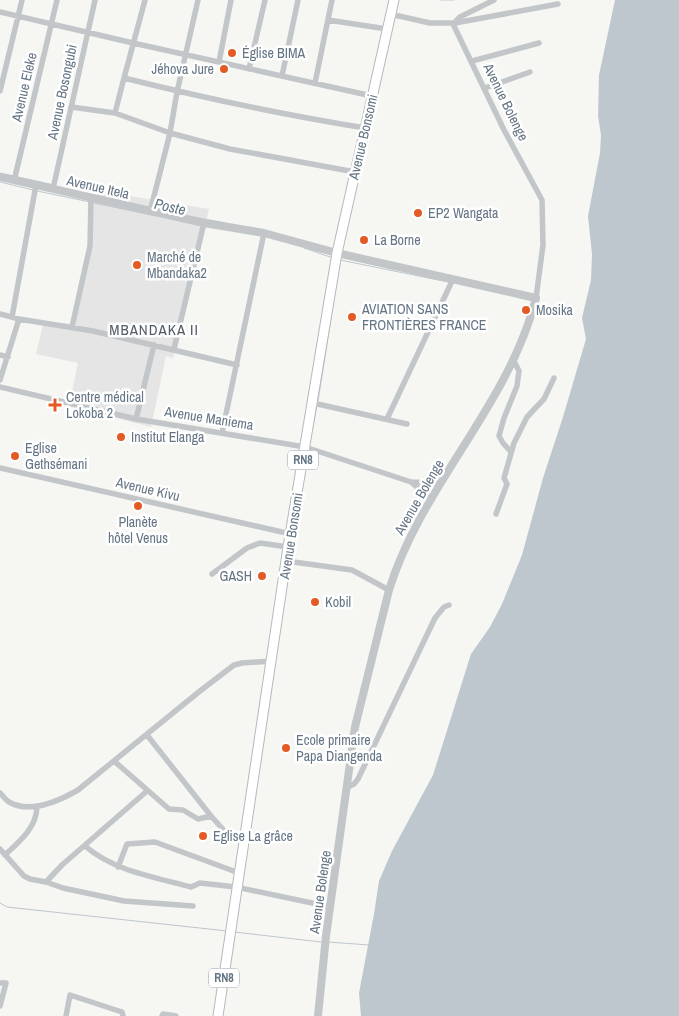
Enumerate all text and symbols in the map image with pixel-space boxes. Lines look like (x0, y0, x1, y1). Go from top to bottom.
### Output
street label: Avenue Bosongubi (43, 43, 81, 142)
place label: Église BIMA (242, 44, 306, 62)
marker: Église BIMA (226, 47, 238, 59)
street label: Avenue Eleke (7, 51, 41, 124)
street label: Avenue Bolenge (479, 59, 533, 144)
place label: Jéhova Jure (151, 60, 214, 78)
marker: Jéhova Jure (218, 63, 230, 75)
street label: Avenue Bonsomi (344, 92, 382, 182)
street label: Avenue Itela (64, 171, 132, 203)
water label: Poste (153, 193, 188, 220)
place label: EP2 Wangata (428, 204, 499, 222)
marker: EP2 Wangata (412, 207, 424, 219)
place label: La Borne (374, 231, 421, 249)
marker: La Borne (358, 234, 370, 246)
place label: Marché de Mbandaka2 (147, 248, 207, 282)
marker: Marché de Mbandaka2 (131, 259, 143, 271)
place label: AVIATION SANS FRONTIÈRES FRANCE (361, 300, 486, 334)
place label: Mosika (536, 301, 574, 319)
marker: Mosika (520, 304, 532, 316)
marker: AVIATION SANS FRONTIÈRES FRANCE (346, 311, 358, 323)
district label: MBANDAKA II (109, 319, 199, 340)
place label: Centre médical Lokoba 2 (66, 388, 144, 422)
marker: Centre médical Lokoba 2 (48, 398, 62, 412)
street label: Avenue Maniema (162, 402, 255, 434)
place label: Institut Elanga (131, 428, 205, 446)
marker: Institut Elanga (115, 431, 127, 443)
place label: Eglise Gethsémani (25, 439, 88, 473)
marker: Eglise Gethsémani (9, 450, 21, 462)
road number: RN8 (288, 450, 318, 470)
street label: Avenue Bolenge (390, 456, 448, 539)
street label: Avenue Kivu (113, 473, 182, 505)
street label: Avenue Bonsomi (275, 492, 307, 581)
marker: Planète hôtel Venus (132, 500, 144, 512)
place label: Planète hôtel Venus (108, 513, 168, 547)
place label: GASH (219, 567, 252, 585)
marker: GASH (256, 570, 268, 582)
place label: Kobil (325, 593, 351, 611)
marker: Kobil (309, 596, 321, 608)
place label: Ecole primaire Papa Diangenda (296, 731, 383, 765)
marker: Ecole primaire Papa Diangenda (280, 742, 292, 754)
place label: Eglise La grâce (213, 827, 293, 845)
marker: Eglise La grâce (197, 830, 209, 842)
street label: Avenue Bolenge (305, 849, 335, 936)
road number: RN8 (209, 968, 239, 988)

